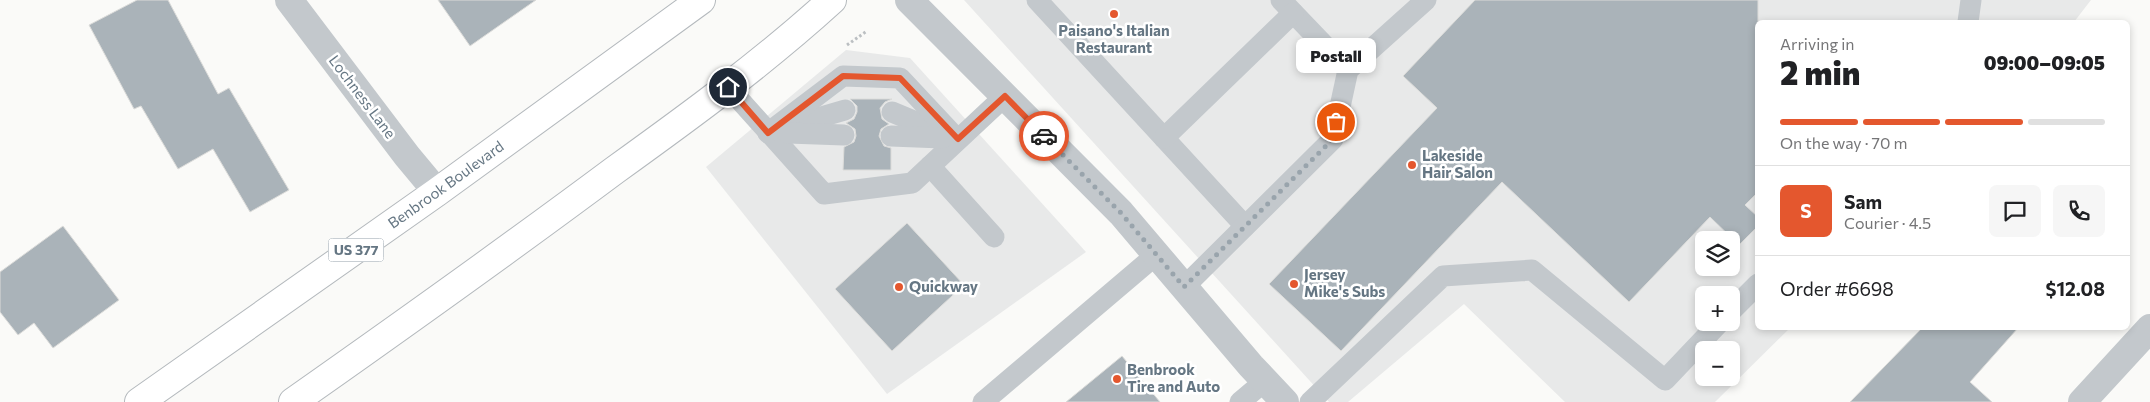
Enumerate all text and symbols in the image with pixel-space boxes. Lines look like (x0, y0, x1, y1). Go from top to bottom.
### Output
marker: Paisano's Italian Restaurant (1108, 8, 1120, 20)
place label: Paisano's Italian Restaurant (1058, 21, 1170, 56)
text: Arriving in (1780, 34, 1854, 53)
callout: Postall (1296, 37, 1376, 72)
text: Postall (1310, 46, 1362, 65)
street label: Lochness Lane (326, 51, 400, 142)
text: 09:00–09:05 (1984, 51, 2105, 74)
text: 2 min (1780, 52, 1860, 92)
pin (707, 66, 749, 108)
icon: home (714, 73, 742, 101)
pin (1315, 101, 1357, 143)
icon: bag (1322, 108, 1350, 136)
courier (1019, 111, 1069, 161)
icon: car (1030, 122, 1058, 150)
text: On the way · 70 m (1780, 133, 1907, 152)
street label: Benbrook Boulevard (384, 137, 507, 232)
place label: Lakeside Hair Salon (1422, 146, 1493, 181)
marker: Lakeside Hair Salon (1406, 159, 1418, 171)
button: chat (1989, 185, 2041, 237)
button: phone (2053, 185, 2105, 237)
text: Sam (1844, 190, 1882, 213)
text: S (1800, 199, 1812, 222)
text: Courier · 4.5 (1844, 213, 1931, 232)
map controls (1695, 231, 1740, 386)
button: layers (1695, 231, 1740, 276)
road number: US 377 (328, 238, 384, 262)
place label: Jersey Mike's Subs (1304, 265, 1385, 300)
place label: Quickway (909, 277, 979, 295)
text: Order #6698 (1780, 277, 1894, 300)
text: $12.08 (2046, 277, 2105, 300)
marker: Jersey Mike's Subs (1288, 278, 1300, 290)
marker: Quickway (893, 281, 905, 293)
button: + (1695, 286, 1740, 331)
button: − (1695, 341, 1740, 386)
place label: Benbrook Tire and Auto (1127, 360, 1220, 395)
marker: Benbrook Tire and Auto (1111, 373, 1123, 385)

